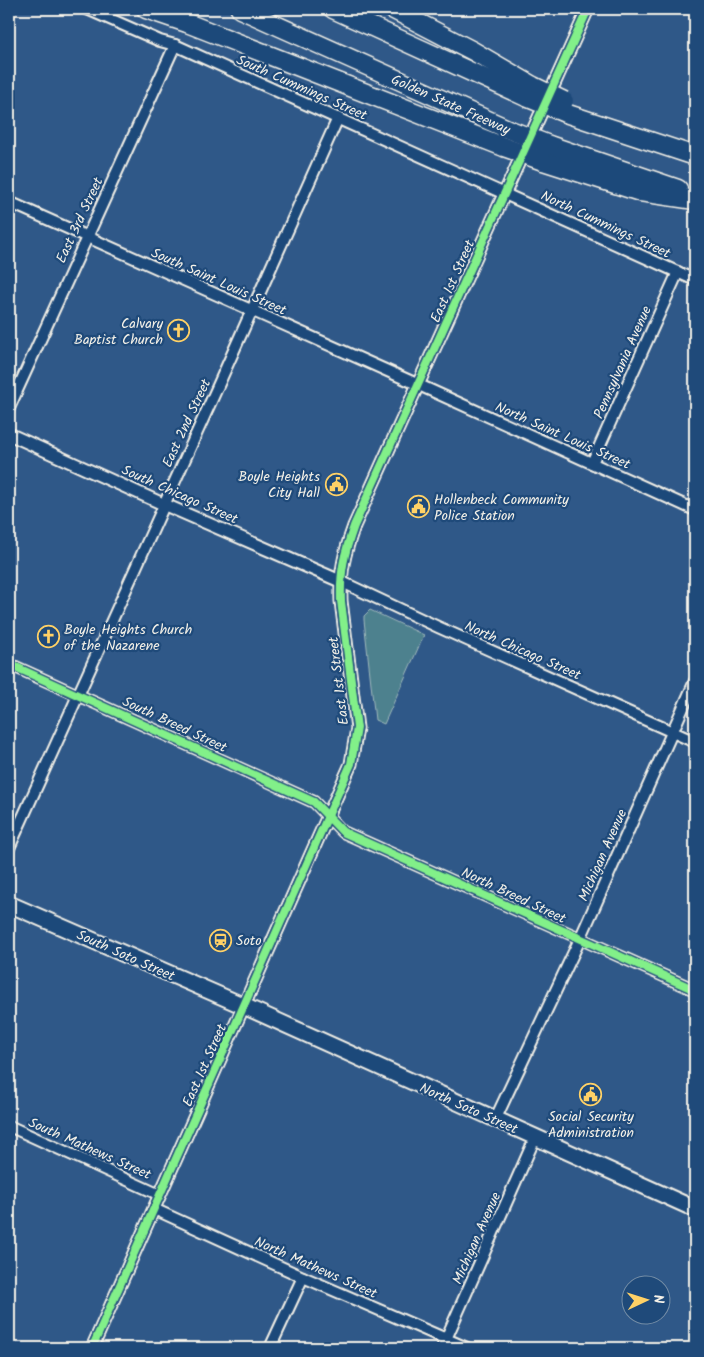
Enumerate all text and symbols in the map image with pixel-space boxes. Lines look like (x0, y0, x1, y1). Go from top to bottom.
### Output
street label: South Cummings Street (233, 49, 371, 127)
street label: Golden State Freeway (387, 69, 514, 141)
street label: East 3rd Street (50, 173, 110, 267)
street label: North Cummings Street (537, 185, 675, 265)
street label: East 1st Street (425, 236, 481, 326)
street label: South Saint Louis Street (147, 242, 290, 322)
street label: Pennsylvania Avenue (588, 302, 658, 422)
place label: Calvary Baptist Church (74, 313, 163, 351)
church icon: Calvary Baptist Church (167, 319, 191, 343)
street label: East 2nd Street (157, 375, 217, 471)
street label: North Saint Louis Street (491, 396, 634, 476)
street label: South Chicago Street (118, 459, 242, 531)
place label: Boyle Heights City Hall (238, 466, 321, 504)
public building icon: Boyle Heights City Hall (324, 472, 348, 496)
place label: Hollenbeck Community Police Station (434, 489, 569, 527)
public building icon: Hollenbeck Community Police Station (406, 495, 430, 519)
street label: North Chicago Street (461, 615, 585, 687)
place label: Boyle Heights Church of the Nazarene (64, 619, 192, 657)
church icon: Boyle Heights Church of the Nazarene (36, 625, 60, 649)
street label: East 1st Street (323, 635, 355, 726)
street label: South Breed Street (119, 691, 231, 759)
street label: Michigan Avenue (573, 805, 633, 905)
street label: North Breed Street (458, 862, 570, 930)
street label: South Soto Street (73, 924, 179, 988)
station icon: Soto (208, 928, 232, 952)
place label: Soto (236, 930, 262, 952)
street label: East 1st Street (177, 1020, 233, 1110)
street label: North Soto Street (416, 1077, 522, 1141)
public building icon: Social Security Administration (579, 1082, 603, 1106)
place label: Social Security Administration (548, 1106, 634, 1144)
street label: South Mathews Street (25, 1112, 155, 1186)
street label: Michigan Avenue (447, 1188, 507, 1288)
street label: North Mathews Street (251, 1231, 381, 1305)
north arrow (622, 1274, 672, 1324)
text: N (647, 1294, 669, 1304)

